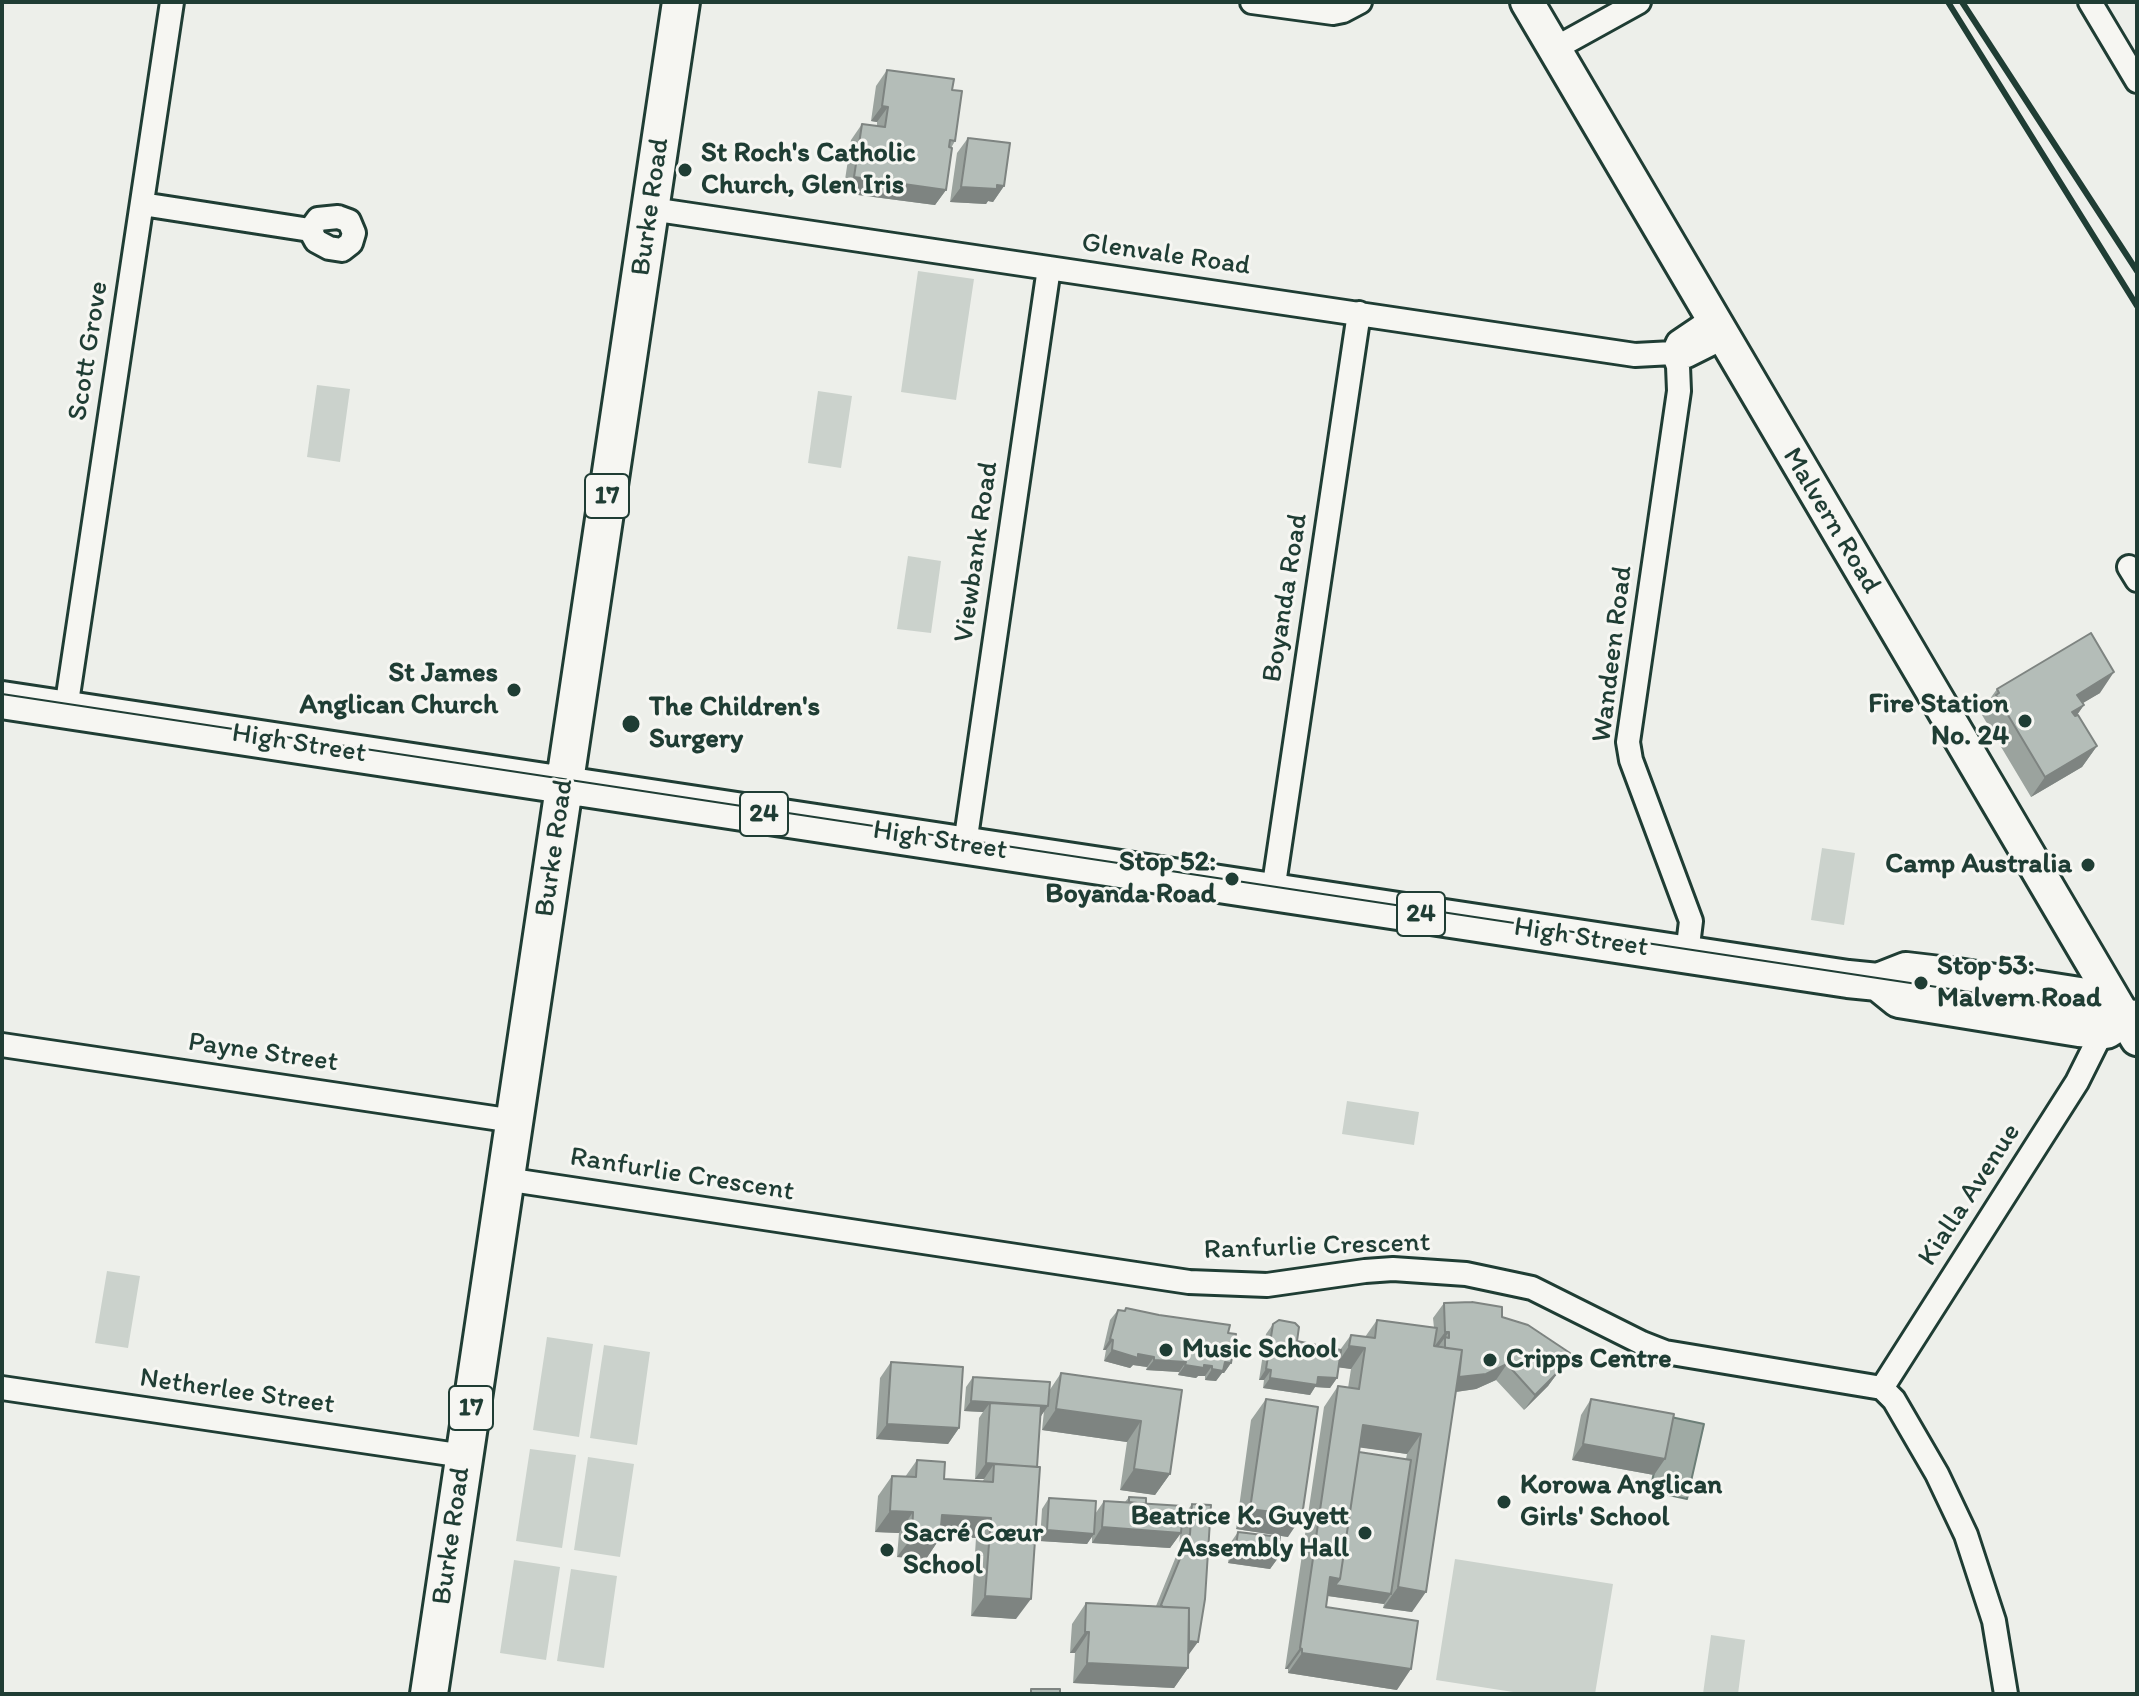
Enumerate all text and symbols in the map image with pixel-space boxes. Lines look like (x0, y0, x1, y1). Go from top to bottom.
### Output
street label: Burke Road (625, 136, 677, 278)
place label: St Roch's Catholic Church, Glen Iris (701, 137, 916, 203)
marker: St Roch's Catholic Church, Glen Iris (676, 161, 694, 179)
street label: Glenvale Road (1079, 227, 1253, 283)
street label: Scott Grove (61, 279, 117, 423)
street label: Malvern Road (1774, 442, 1888, 600)
street label: Viewbank Road (948, 460, 1006, 644)
road number: 17 (585, 474, 629, 518)
street label: Boyanda Road (1256, 511, 1316, 685)
street label: Wandeen Road (1586, 564, 1640, 744)
place label: St James Anglican Church (300, 657, 498, 723)
marker: St James Anglican Church (505, 681, 523, 699)
place label: Fire Station No. 24 (1868, 688, 2009, 754)
place label: The Children's Surgery (649, 691, 820, 757)
marker: Fire Station No. 24 (2016, 712, 2034, 730)
marker: The Children's Surgery (620, 713, 642, 735)
street label: High Street (229, 717, 369, 771)
street label: Burke Road (529, 777, 581, 919)
road number: 24 (740, 792, 788, 836)
street label: High Street (870, 814, 1010, 868)
place label: Stop 52: Boyanda Road (1045, 846, 1216, 912)
place label: Camp Australia (1885, 848, 2072, 882)
marker: Camp Australia (2079, 856, 2097, 874)
marker: Stop 52: Boyanda Road (1223, 870, 1241, 888)
road number: 24 (1397, 892, 1445, 936)
street label: High Street (1511, 911, 1651, 965)
place label: Stop 53: Malvern Road (1937, 950, 2101, 1016)
marker: Stop 53: Malvern Road (1912, 974, 1930, 992)
street label: Payne Street (186, 1026, 340, 1080)
street label: Kialla Avenue (1912, 1117, 2028, 1273)
street label: Ranfurlie Crescent (568, 1141, 796, 1209)
street label: Ranfurlie Crescent (1203, 1226, 1431, 1268)
place label: Music School (1182, 1333, 1338, 1367)
marker: Music School (1157, 1341, 1175, 1359)
place label: Cripps Centre (1506, 1343, 1671, 1377)
marker: Cripps Centre (1481, 1351, 1499, 1369)
street label: Netherlee Street (137, 1362, 337, 1422)
road number: 17 (449, 1386, 493, 1430)
street label: Burke Road (426, 1465, 478, 1607)
place label: Korowa Anglican Girls' School (1520, 1469, 1722, 1535)
marker: Korowa Anglican Girls' School (1495, 1493, 1513, 1511)
place label: Beatrice K. Guyett Assembly Hall (1131, 1500, 1349, 1566)
place label: Sacré Cœur School (903, 1517, 1043, 1583)
marker: Beatrice K. Guyett Assembly Hall (1356, 1524, 1374, 1542)
marker: Sacré Cœur School (878, 1541, 896, 1559)

